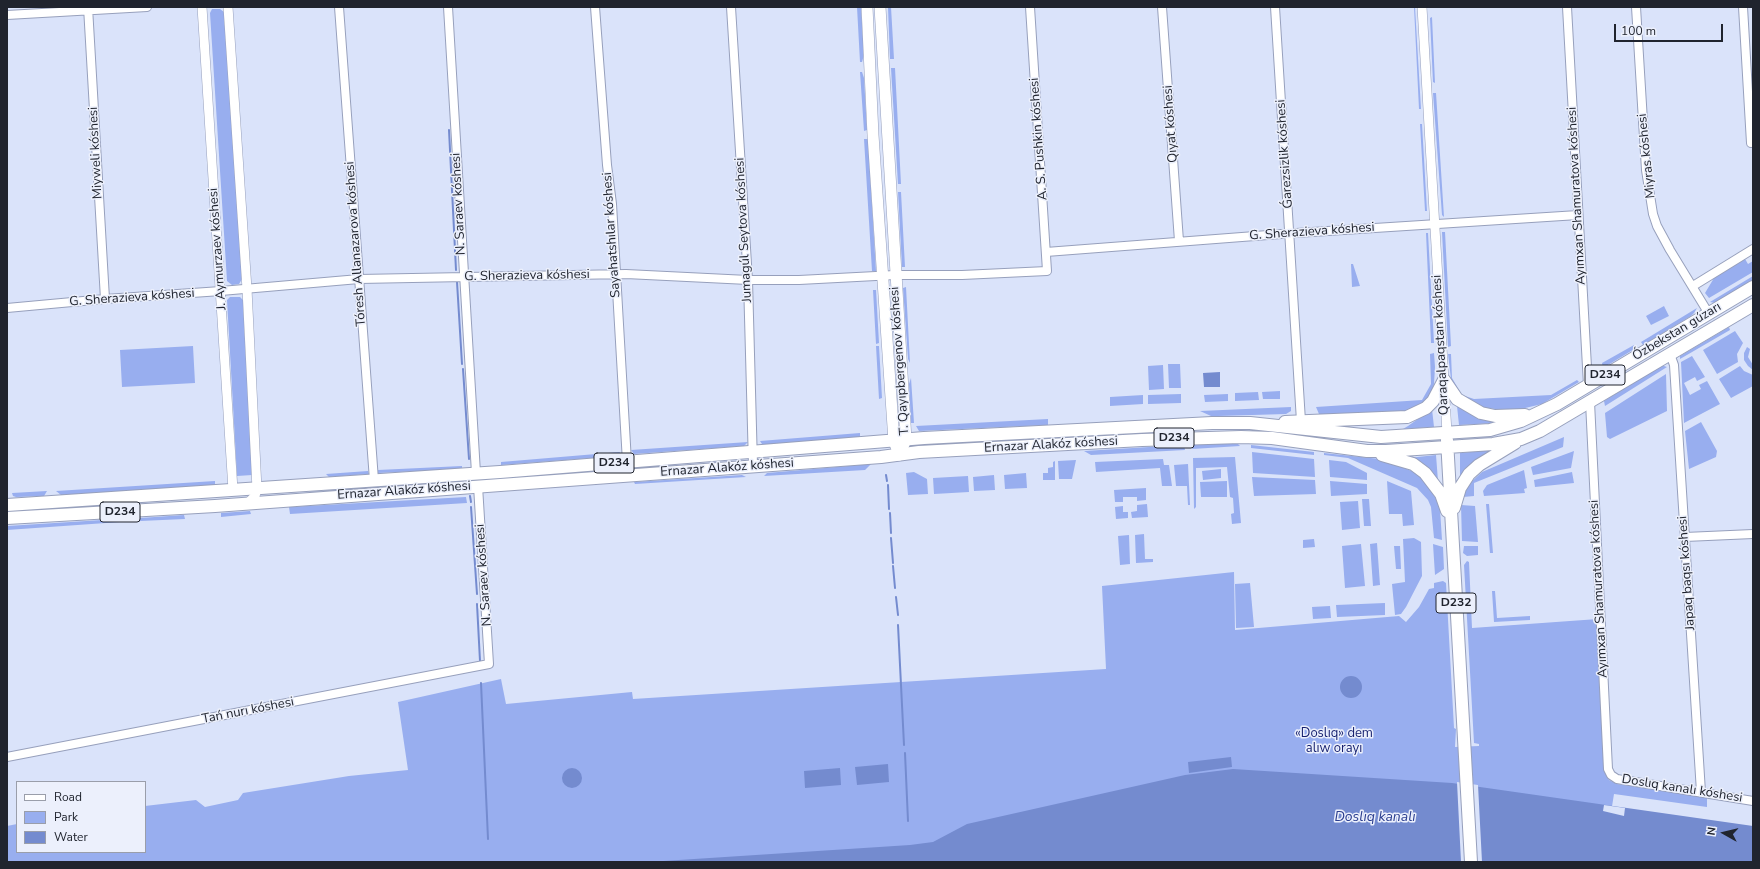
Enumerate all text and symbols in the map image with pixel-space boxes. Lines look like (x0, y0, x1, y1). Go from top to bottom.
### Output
scale bar (1616, 16, 1725, 42)
text: 100 m (1621, 23, 1656, 39)
street label: A. S. Pushkin kóshesi (1027, 77, 1051, 201)
street label: Qıyat kóshesi (1161, 85, 1181, 163)
street label: Ǵarezsizlik kóshesi (1273, 99, 1297, 209)
street label: Miyweli kóshesi (86, 106, 106, 200)
street label: Ayımxan Shamuratova kóshesi (1565, 107, 1589, 285)
street label: Miyras kóshesi (1635, 113, 1659, 199)
street label: N. Saraev kóshesi (449, 152, 469, 256)
street label: Jumagúl Seytova kóshesi (732, 157, 756, 303)
street label: Tóresh Allanazarova kóshesi (342, 161, 370, 327)
street label: Sayahatshılar kóshesi (600, 172, 624, 298)
street label: J. Aymurzaev kóshesi (206, 187, 230, 311)
street label: G. Sherazieva kóshesi (1249, 220, 1375, 244)
street label: G. Sherazieva kóshesi (464, 267, 590, 285)
street label: Qaraqalpaqstan kóshesi (1430, 274, 1452, 416)
street label: G. Sherazieva kóshesi (69, 286, 195, 310)
street label: T. Qayıpbergenov kóshesi (887, 286, 913, 436)
street label: Ózbekstan gúzarı (1630, 299, 1724, 365)
road number: D234 (1585, 365, 1625, 385)
road number: D234 (1154, 428, 1194, 448)
street label: Ernazar Alakóz kóshesi (984, 434, 1118, 456)
road number: D234 (594, 453, 634, 473)
street label: Ernazar Alakóz kóshesi (660, 456, 794, 480)
street label: Ernazar Alakóz kóshesi (337, 479, 471, 503)
street label: Ayımxan Shamuratova kóshesi (1587, 500, 1611, 678)
road number: D234 (100, 502, 140, 522)
street label: Japaq baqsı kóshesi (1675, 515, 1699, 631)
street label: N. Saraev kóshesi (473, 523, 495, 627)
road number: D232 (1436, 593, 1476, 613)
street label: Tań nurı kóshesi (201, 694, 295, 728)
park label: «Doslıq» dem alıw orayı (1295, 726, 1373, 757)
street label: Doslıq kanalı kóshesi (1620, 772, 1744, 806)
legend (16, 781, 146, 853)
text: Road (54, 789, 82, 805)
text: Park (54, 809, 78, 825)
water label: Doslıq kanalı (1334, 810, 1416, 826)
north arrow (1704, 813, 1744, 853)
text: N (1704, 826, 1720, 836)
text: Water (54, 829, 88, 845)

